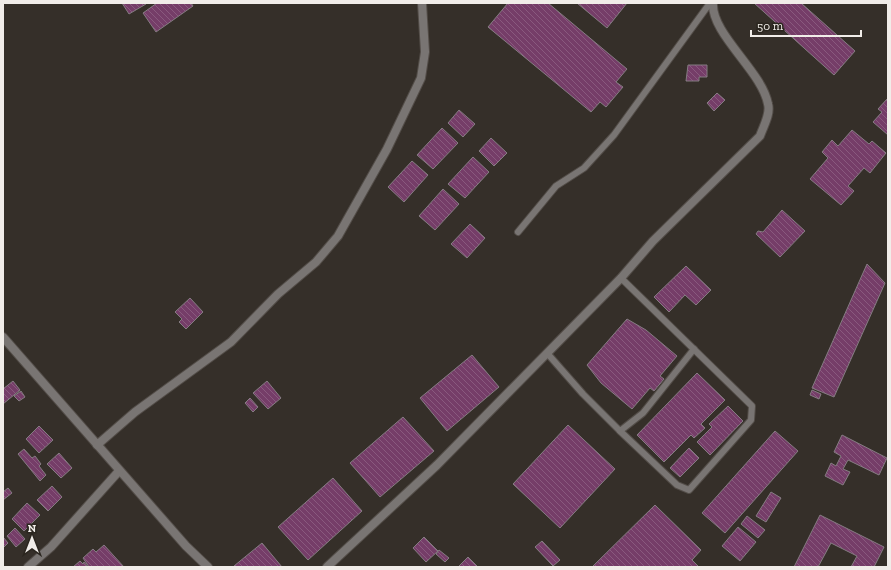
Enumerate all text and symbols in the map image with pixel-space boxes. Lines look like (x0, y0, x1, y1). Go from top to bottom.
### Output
scale bar (751, 12, 861, 38)
text: 50 m (757, 19, 784, 33)
north arrow (12, 518, 52, 558)
text: N (28, 522, 37, 535)

